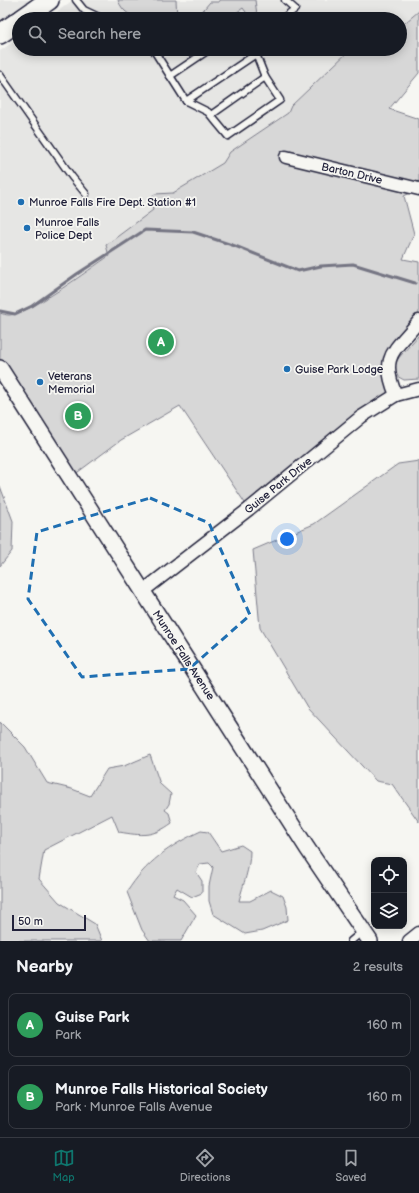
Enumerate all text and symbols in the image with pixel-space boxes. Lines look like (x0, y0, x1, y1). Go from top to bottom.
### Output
search box (12, 12, 407, 56)
icon: search (26, 23, 48, 45)
text: Search here (58, 25, 141, 44)
street label: Barton Drive (320, 160, 384, 187)
place label: Munroe Falls Fire Dept. Station #1 (29, 196, 196, 209)
marker: Munroe Falls Fire Dept. Station #1 (16, 197, 26, 207)
place label: Munroe Falls Police Dept (35, 216, 100, 242)
marker: Munroe Falls Police Dept (22, 223, 32, 233)
pin: A (148, 327, 174, 357)
place label: Guise Park Lodge (295, 363, 384, 376)
marker: Guise Park Lodge (282, 364, 292, 374)
place label: Veterans Memorial (48, 370, 95, 396)
marker: Veterans Memorial (35, 377, 45, 387)
pin: B (65, 401, 91, 431)
street label: Guise Park Drive (242, 454, 315, 516)
your location (277, 529, 297, 549)
street label: Munroe Falls Avenue (150, 608, 218, 703)
map controls (371, 857, 407, 929)
button: locate (371, 857, 407, 893)
button: layers (371, 893, 407, 929)
scale bar (12, 913, 86, 932)
text: 50 m (18, 915, 43, 928)
text: Nearby (16, 957, 73, 977)
text: 2 results (353, 959, 403, 975)
text: Guise Park (55, 1008, 129, 1027)
text: A (26, 1017, 34, 1033)
text: 160 m (367, 1017, 402, 1033)
text: Park (55, 1027, 81, 1043)
text: Munroe Falls Historical Society (55, 1080, 268, 1099)
text: B (25, 1089, 35, 1105)
text: 160 m (367, 1089, 402, 1105)
text: Park · Munroe Falls Avenue (55, 1099, 212, 1115)
tab: Map (53, 1147, 75, 1184)
tab: Directions (180, 1147, 230, 1184)
tab: Saved (336, 1147, 366, 1184)

